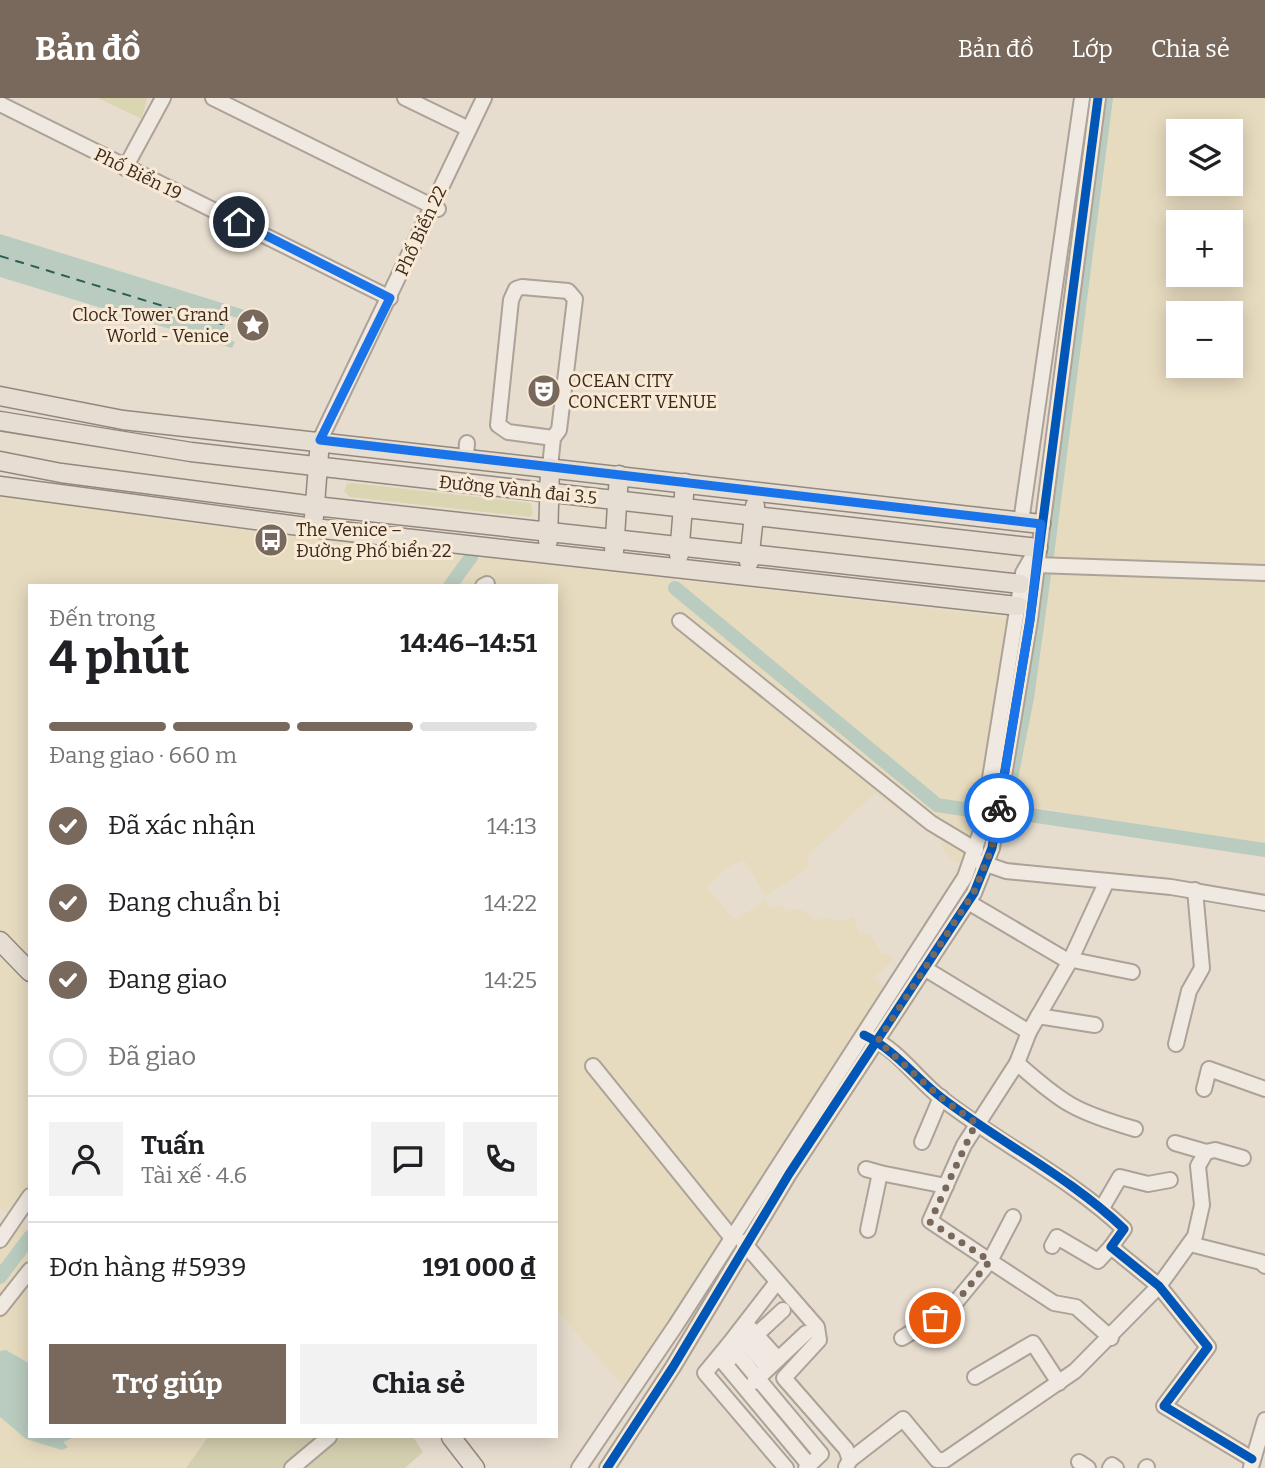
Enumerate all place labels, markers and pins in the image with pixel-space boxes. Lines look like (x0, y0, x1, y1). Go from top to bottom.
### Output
pin (209, 192, 269, 252)
place label: Clock Tower Grand World - Venice (72, 304, 229, 347)
place icon: Clock Tower Grand World - Venice (234, 306, 272, 344)
place label: OCEAN CITY CONCERT VENUE (568, 370, 717, 413)
theatre icon: OCEAN CITY CONCERT VENUE (525, 372, 563, 410)
place label: The Venice – Đường Phố biển 22 (296, 519, 451, 562)
bus stop icon: The Venice – Đường Phố biển 22 (252, 521, 290, 559)
pin (905, 1288, 965, 1348)

